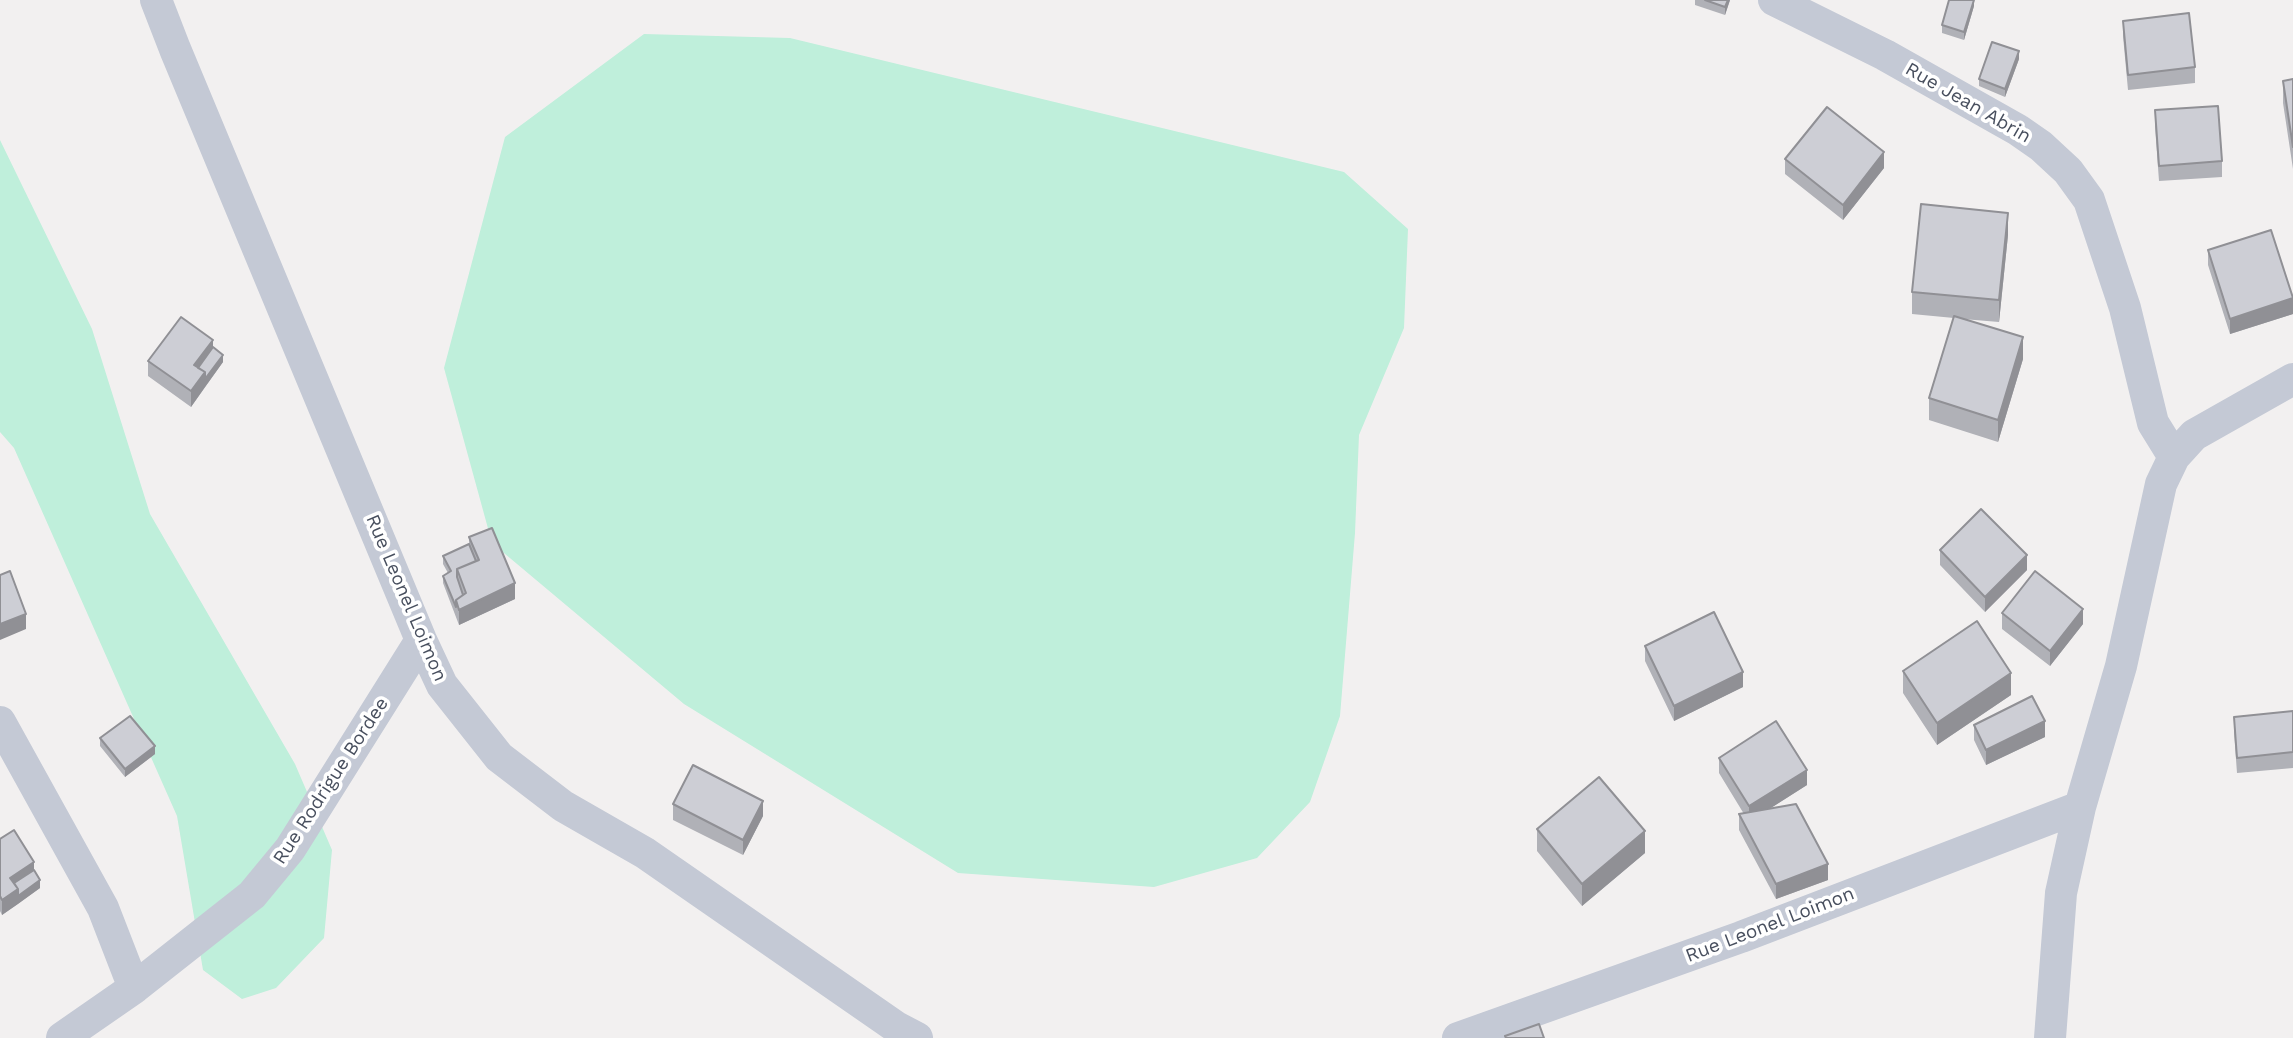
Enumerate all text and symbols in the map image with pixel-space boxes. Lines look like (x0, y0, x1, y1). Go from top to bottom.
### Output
street label: Rue Jean Abrin (1901, 58, 2035, 148)
street label: Rue Leonel Loimon (361, 511, 451, 685)
street label: Rue Rodrigue Bordee (269, 693, 393, 869)
street label: Rue Leonel Loimon (1682, 882, 1858, 968)

